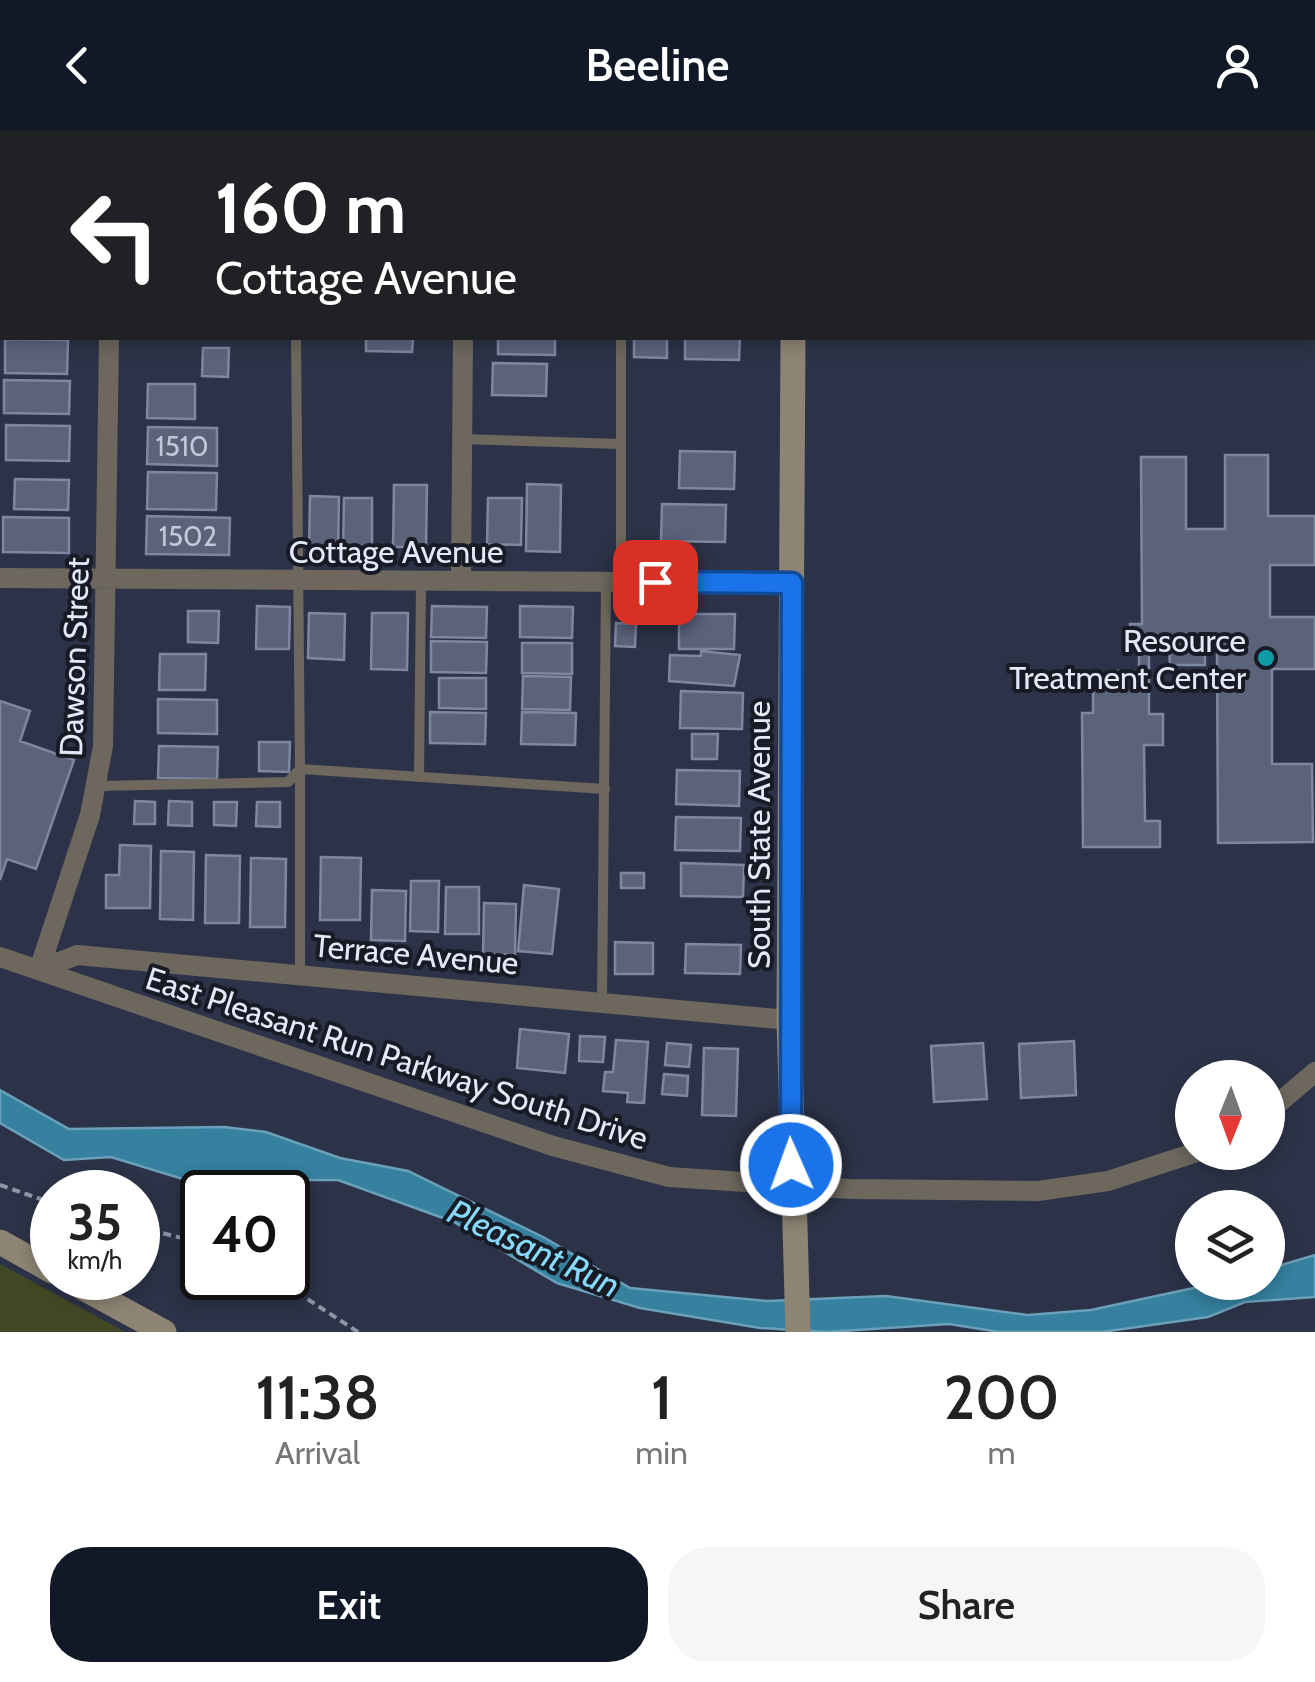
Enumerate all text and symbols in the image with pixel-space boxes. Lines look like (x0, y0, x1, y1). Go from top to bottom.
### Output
icon: back (50, 38, 105, 93)
text: Beeline (586, 38, 729, 92)
icon: person (1210, 38, 1265, 93)
text: 160 m (215, 165, 406, 251)
icon: left (50, 170, 180, 300)
text: Cottage Avenue (215, 251, 517, 305)
house number: 1510 (156, 429, 208, 463)
house number: 1502 (159, 519, 217, 553)
street label: Cottage Avenue (289, 532, 503, 571)
pin (613, 540, 698, 625)
icon: arrive (628, 555, 683, 610)
street label: Dawson Street (51, 557, 97, 757)
place label: Resource Treatment Center (1009, 621, 1247, 697)
marker: Resource Treatment Center (1255, 647, 1277, 669)
street label: South State Avenue (739, 701, 778, 969)
street label: Terrace Avenue (312, 926, 520, 982)
street label: East Pleasant Run Parkway South Drive (141, 958, 653, 1158)
north arrow (1175, 1060, 1285, 1170)
map controls (1175, 1060, 1285, 1300)
position arrow (739, 1113, 843, 1217)
speed limit sign: 40 (180, 1170, 310, 1300)
water label: Pleasant Run (441, 1190, 627, 1306)
button: layers (1175, 1190, 1285, 1300)
text: 35 (68, 1192, 122, 1253)
text: km/h (68, 1245, 122, 1275)
text: 11:38 (256, 1361, 380, 1434)
text: 1 (651, 1361, 672, 1434)
text: 200 (943, 1361, 1059, 1434)
text: Arrival (275, 1433, 360, 1472)
text: min (635, 1433, 688, 1472)
text: m (987, 1433, 1015, 1472)
button: Exit (50, 1547, 648, 1662)
button: Share (668, 1547, 1265, 1662)

